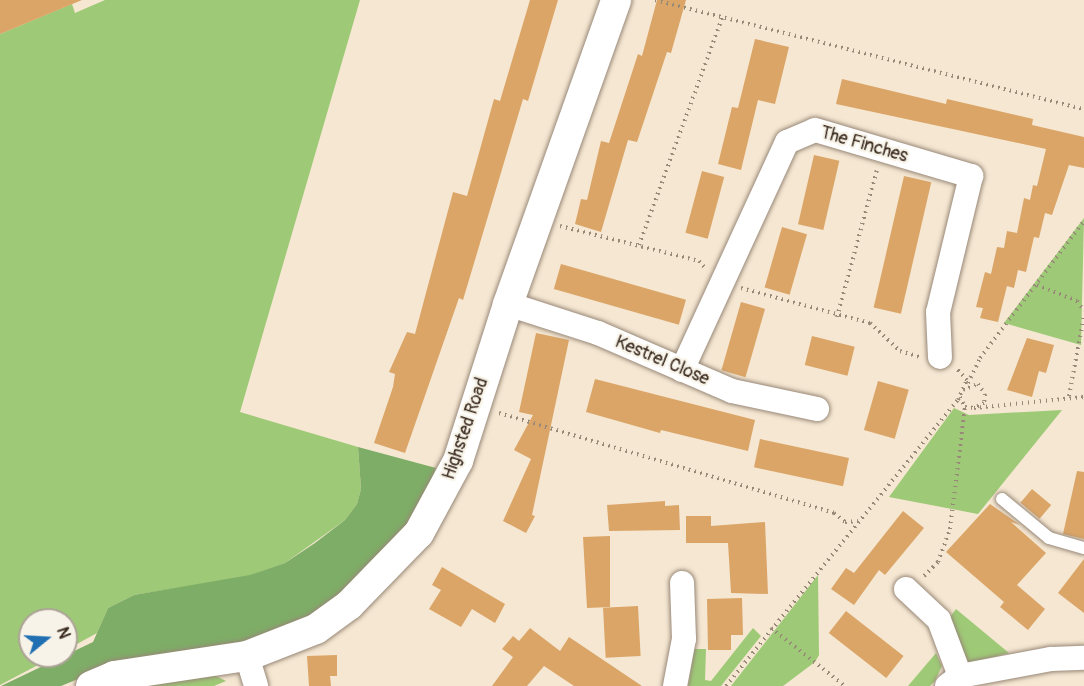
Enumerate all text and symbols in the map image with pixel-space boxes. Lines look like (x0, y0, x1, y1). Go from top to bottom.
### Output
street label: The Finches (818, 122, 910, 168)
street label: Kestrel Close (612, 331, 712, 391)
street label: Highsted Road (438, 375, 494, 483)
north arrow (18, 608, 78, 668)
text: N (52, 625, 74, 641)

